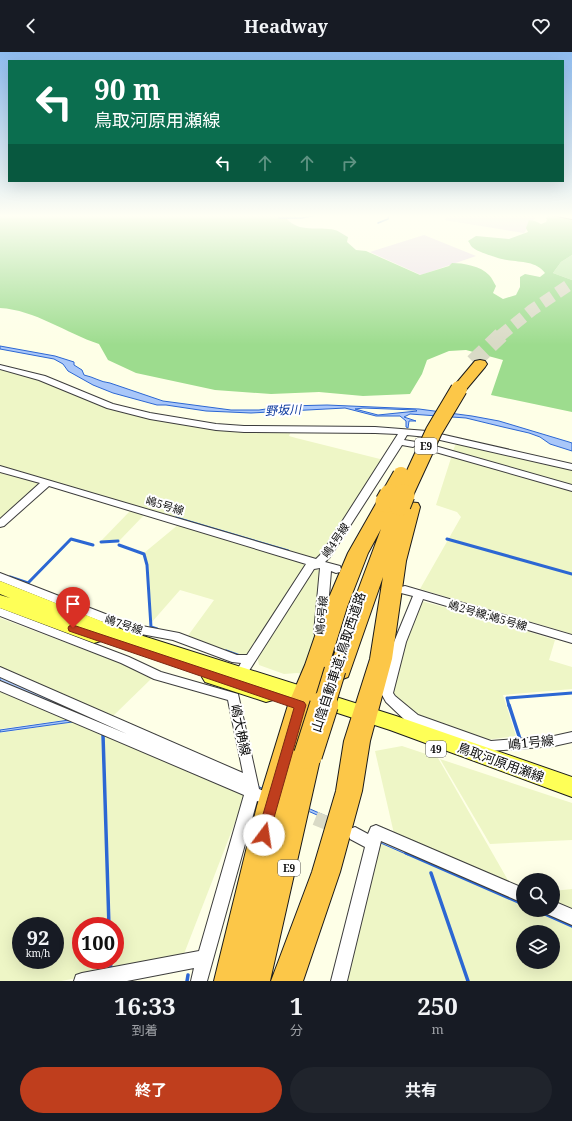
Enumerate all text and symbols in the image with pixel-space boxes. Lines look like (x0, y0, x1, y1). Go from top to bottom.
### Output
text: Headway (244, 14, 328, 38)
icon: back (20, 15, 42, 37)
icon: heart (530, 15, 552, 37)
text: 90 m (94, 70, 161, 108)
icon: left (28, 76, 80, 128)
text: 鳥取河原用瀬線 (94, 108, 220, 132)
icon: left (212, 152, 234, 174)
icon: ahead (254, 152, 276, 174)
icon: ahead (296, 152, 318, 174)
icon: right (338, 152, 360, 174)
water label: 野坂川 (265, 400, 303, 419)
road number: E9 (415, 438, 437, 454)
street label: 嶋5号線 (144, 492, 186, 518)
street label: 嶋4号線 (318, 520, 352, 560)
pin (56, 587, 90, 628)
street label: 山陰自動車道;鳥取西道路 (307, 589, 369, 735)
icon: arrive (62, 593, 84, 615)
street label: 嶋6号線 (311, 595, 331, 635)
street label: 嶋2号線;嶋5号線 (447, 597, 529, 633)
street label: 嶋7号線 (103, 611, 145, 637)
street label: 嶋大桷線 (227, 703, 255, 757)
street label: 嶋1号線 (507, 731, 555, 753)
street label: 鳥取河原用瀬線 (455, 738, 547, 786)
road number: 49 (426, 741, 446, 757)
position arrow (243, 814, 285, 856)
road number: E9 (278, 860, 300, 876)
map controls (516, 873, 560, 969)
button: search (516, 873, 560, 917)
speed limit sign: 100 (72, 917, 124, 969)
text: 92 (27, 924, 49, 951)
button: layers (516, 925, 560, 969)
text: km/h (26, 946, 50, 960)
text: 16:33 (114, 989, 176, 1022)
text: 1 (290, 989, 303, 1022)
text: 250 (417, 989, 458, 1022)
text: m (431, 1020, 444, 1038)
text: 到着 (132, 1021, 158, 1039)
text: 分 (290, 1021, 303, 1039)
button: 終了 (20, 1067, 282, 1113)
button: 共有 (290, 1067, 552, 1113)

